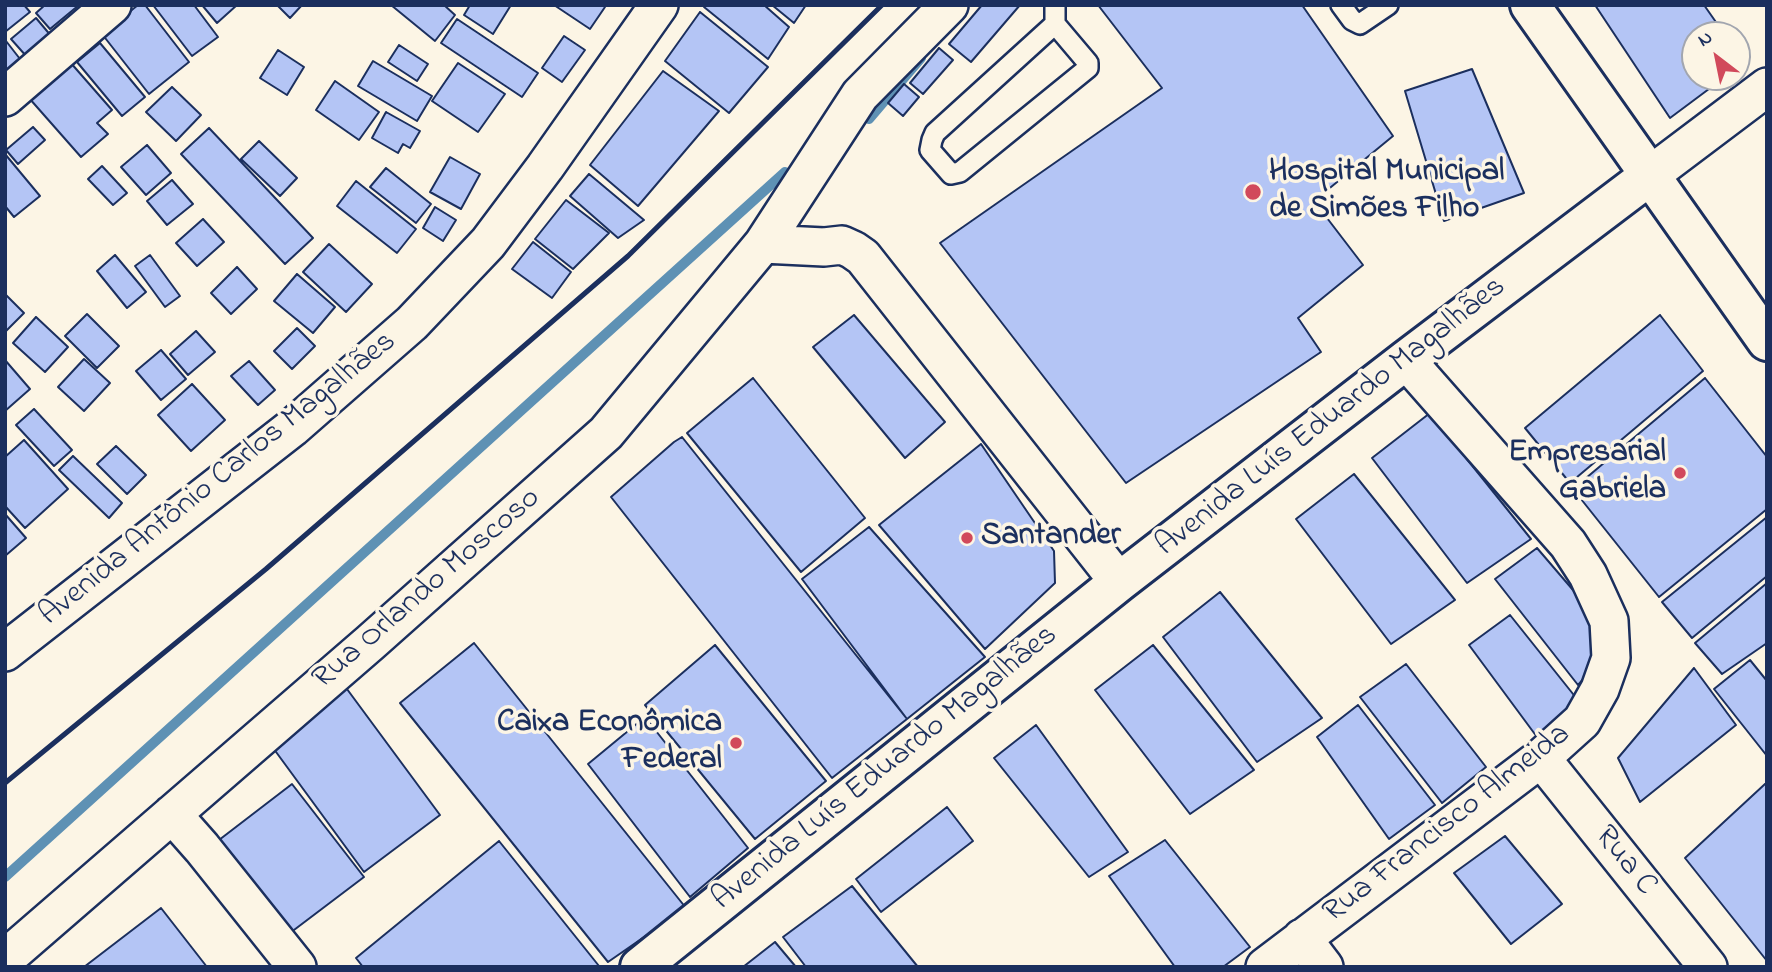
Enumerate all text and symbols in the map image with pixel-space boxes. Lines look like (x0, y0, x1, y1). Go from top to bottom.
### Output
north arrow (1681, 21, 1751, 91)
text: N (1693, 25, 1718, 54)
place label: Hospital Municipal de Simões Filho (1269, 155, 1504, 230)
marker: Hospital Municipal de Simões Filho (1243, 182, 1263, 202)
street label: Avenida Luís Eduardo Magalhães (1149, 269, 1515, 567)
street label: Avenida Antônio Carlos Magalhães (33, 324, 405, 636)
place label: Empresarial Gabriela (1508, 436, 1666, 511)
marker: Empresarial Gabriela (1672, 465, 1688, 481)
street label: Rua Orlando Moscoso (306, 481, 550, 699)
place label: Santander (981, 519, 1121, 557)
marker: Santander (959, 530, 975, 546)
street label: Avenida Luís Eduardo Magalhães (705, 618, 1067, 920)
place label: Caixa Econômica Federal (497, 706, 722, 781)
street label: Rua Francisco Almeida (1317, 717, 1579, 933)
marker: Caixa Econômica Federal (728, 735, 744, 751)
street label: Rua C (1584, 819, 1664, 905)

